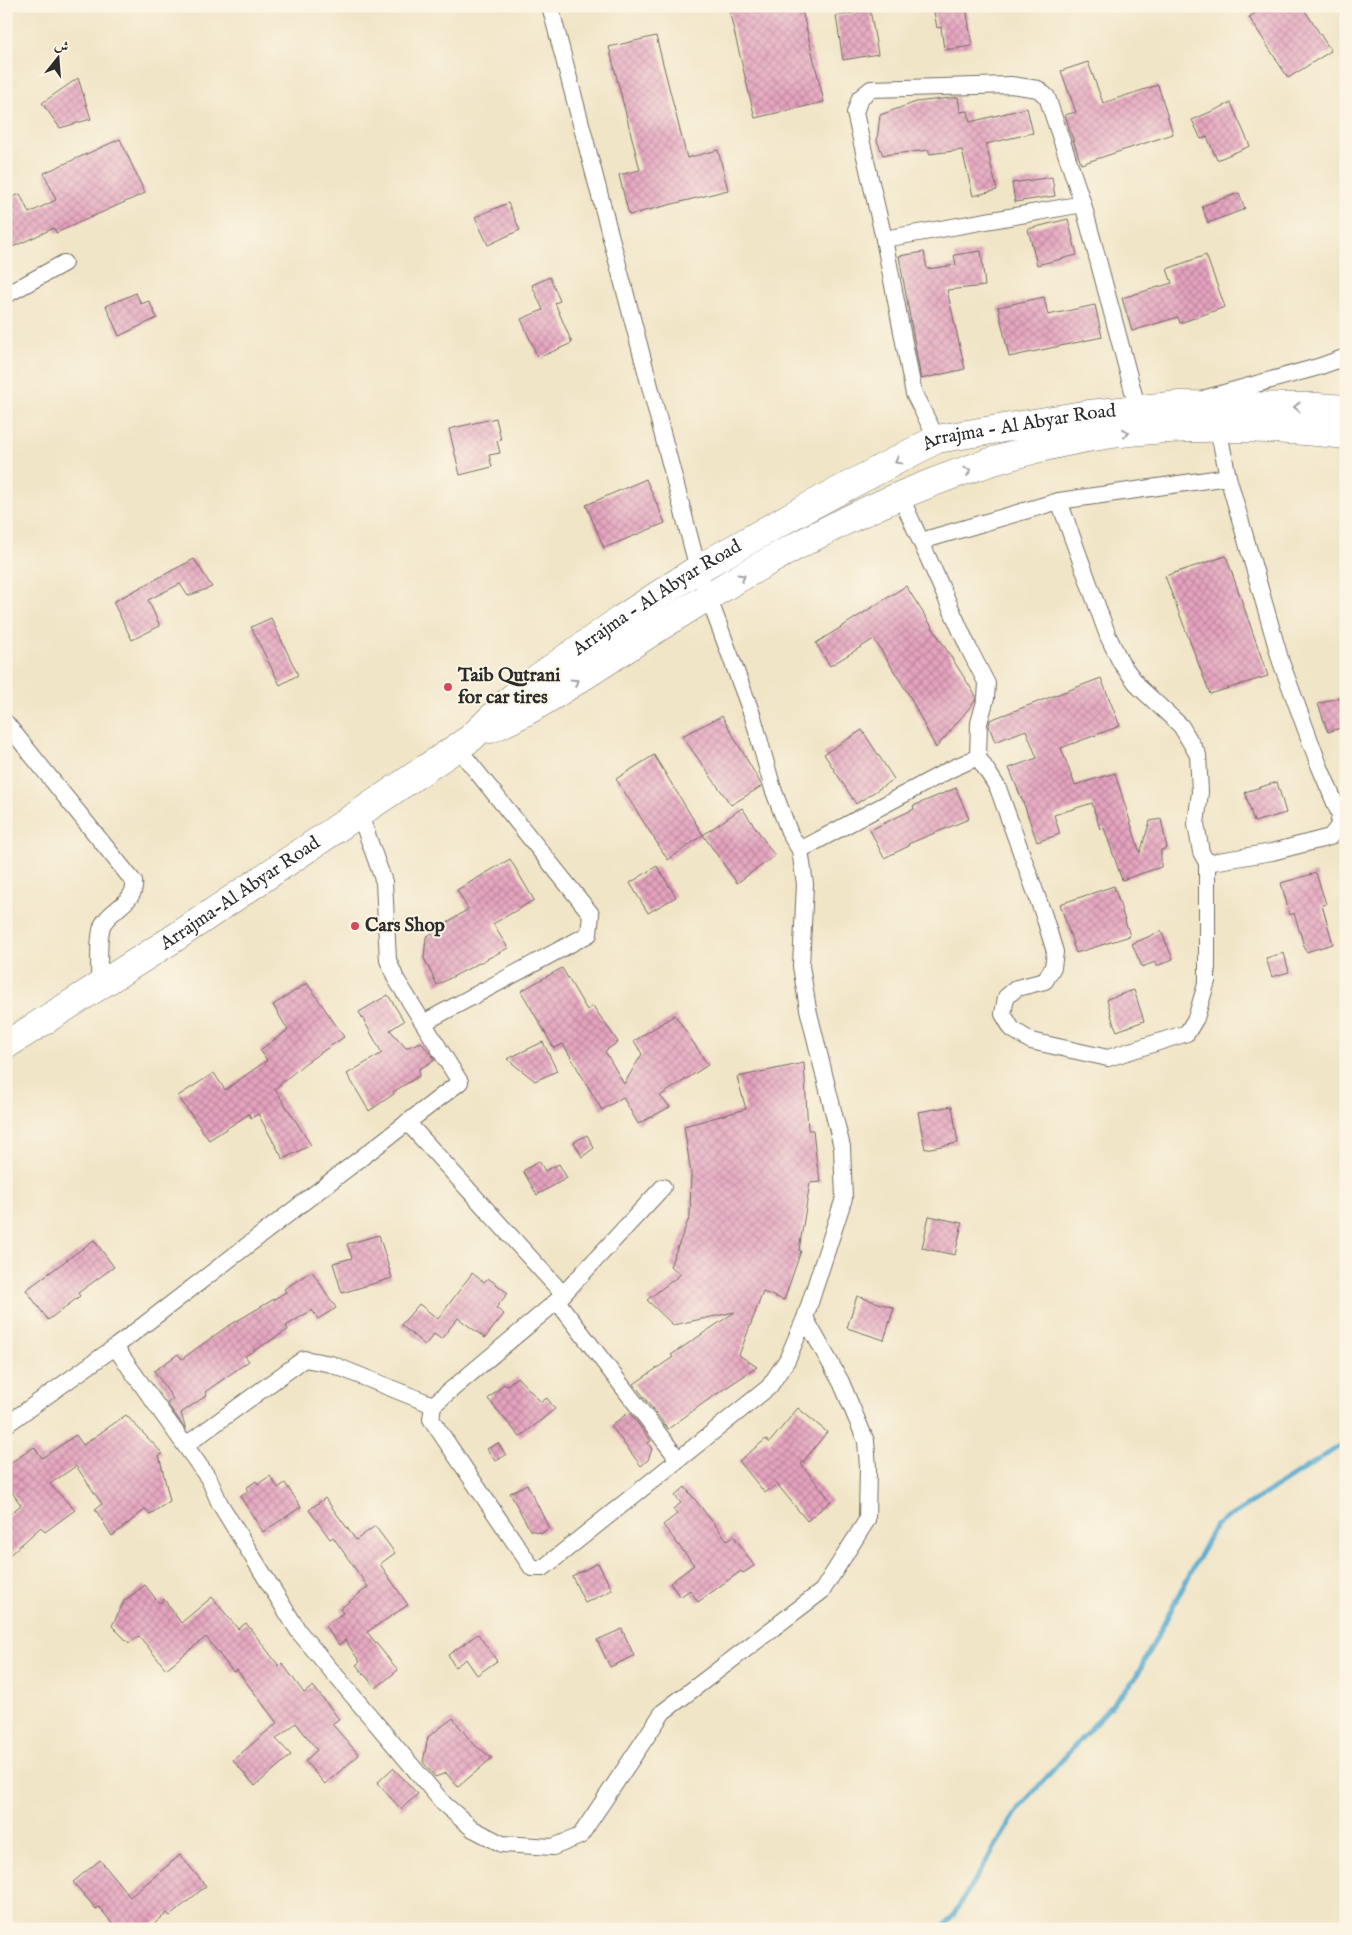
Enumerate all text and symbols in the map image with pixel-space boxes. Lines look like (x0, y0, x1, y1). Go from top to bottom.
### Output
north arrow (32, 32, 82, 82)
text: ش (52, 36, 71, 57)
street label: Arrajma - Al Abyar Road (917, 399, 1118, 457)
one-way arrow (1293, 402, 1300, 412)
one-way arrow (1122, 428, 1130, 439)
one-way arrow (894, 455, 903, 465)
one-way arrow (963, 466, 972, 476)
street label: Arrajma - Al Abyar Road (567, 534, 747, 662)
one-way arrow (737, 573, 746, 583)
place label: Taib Qutrani for car tires (457, 664, 560, 710)
one-way arrow (570, 678, 579, 688)
marker: Taib Qutrani for car tires (442, 681, 454, 693)
street label: Arrajma-Al Abyar Road (155, 831, 326, 956)
place label: Cars Shop (365, 914, 446, 938)
marker: Cars Shop (349, 920, 361, 932)

